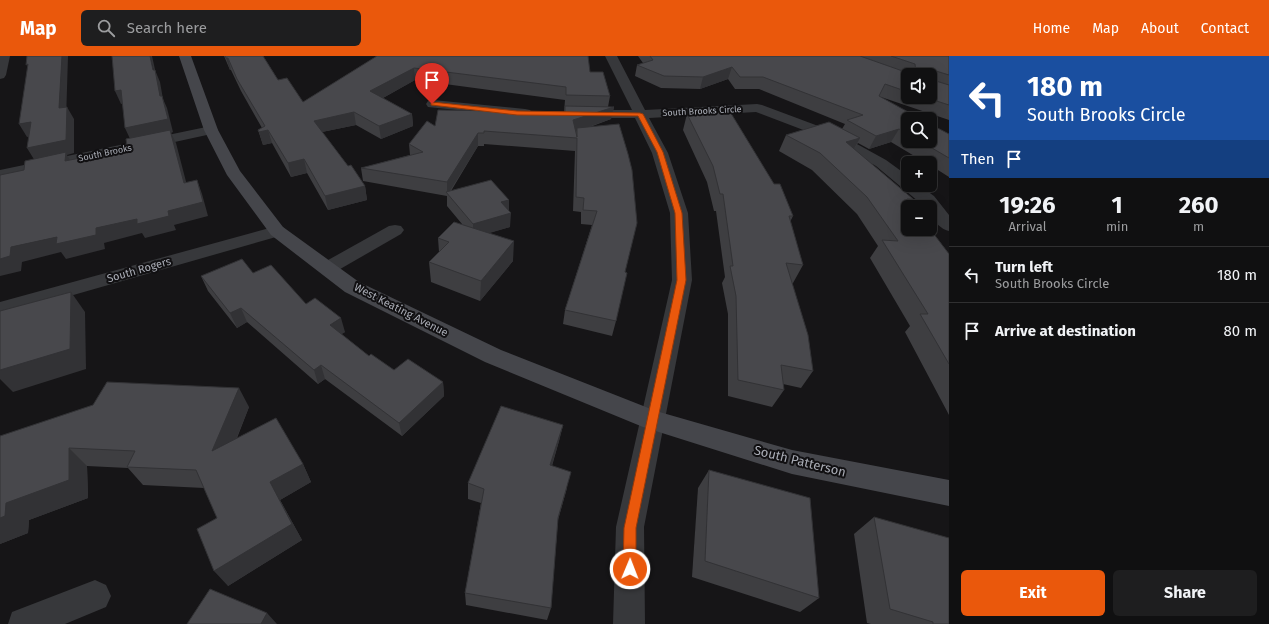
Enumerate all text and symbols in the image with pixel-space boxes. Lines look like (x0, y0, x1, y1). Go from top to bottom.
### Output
search box (81, 10, 361, 46)
text: Map (20, 17, 57, 40)
icon: search (95, 17, 117, 39)
text: Search here (127, 19, 207, 37)
text: Home (1033, 20, 1070, 37)
text: Map (1092, 20, 1119, 37)
text: About (1141, 20, 1179, 37)
text: Contact (1201, 20, 1249, 37)
pin (415, 63, 449, 104)
map controls (901, 68, 937, 236)
button: sound (901, 68, 937, 104)
icon: arrive (421, 69, 443, 91)
text: 180 m (1027, 70, 1103, 103)
icon: left (961, 72, 1013, 124)
street label: South Brooks Circle (662, 104, 742, 118)
text: South Brooks Circle (1027, 104, 1185, 126)
button: search (901, 112, 937, 148)
street label: South Brooks (77, 142, 133, 164)
icon: arrive (1003, 148, 1025, 170)
text: Then (961, 150, 995, 168)
button: + (901, 156, 937, 192)
text: 19:26 (999, 191, 1056, 219)
text: 1 (1112, 191, 1123, 219)
text: 260 (1179, 191, 1219, 219)
button: − (901, 200, 937, 236)
text: Arrival (1008, 219, 1047, 234)
text: min (1106, 219, 1128, 234)
text: m (1193, 219, 1204, 234)
street label: South Rogers (106, 255, 172, 285)
text: Turn left (995, 258, 1053, 276)
icon: left (961, 264, 983, 286)
text: 180 m (1217, 266, 1257, 284)
text: South Brooks Circle (995, 276, 1109, 291)
street label: West Keating Avenue (352, 281, 450, 339)
icon: arrive (961, 320, 983, 342)
text: Arrive at destination (995, 322, 1136, 340)
text: 80 m (1224, 322, 1257, 340)
street label: South Patterson (752, 442, 848, 480)
position arrow (609, 548, 651, 590)
button: Exit (961, 570, 1105, 616)
button: Share (1113, 570, 1257, 616)

